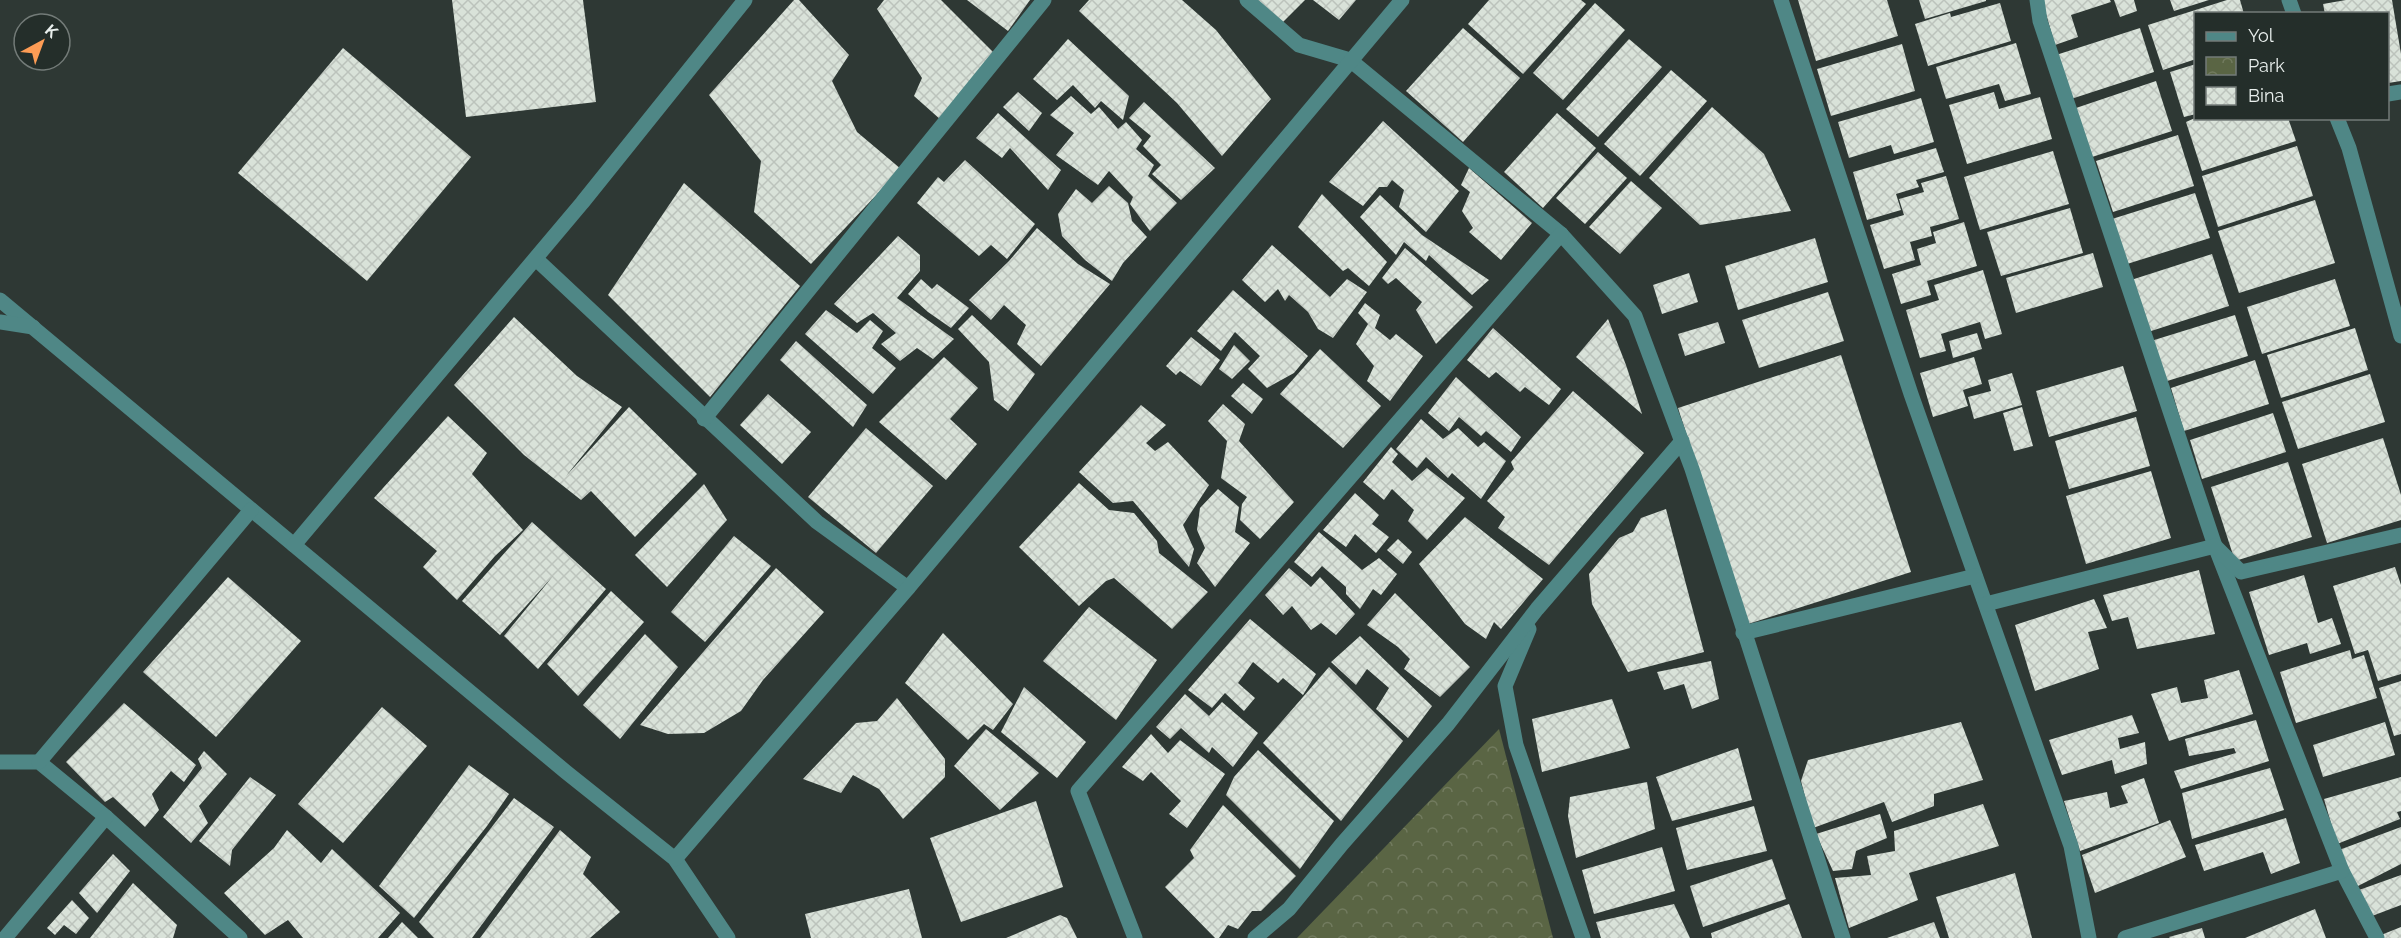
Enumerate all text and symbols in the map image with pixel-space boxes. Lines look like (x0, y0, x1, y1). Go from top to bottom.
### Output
north arrow (12, 12, 72, 72)
legend (2194, 12, 2389, 120)
text: K (41, 20, 62, 42)
text: Yol (2248, 25, 2274, 46)
text: Park (2248, 55, 2285, 76)
text: Bina (2248, 85, 2284, 106)

